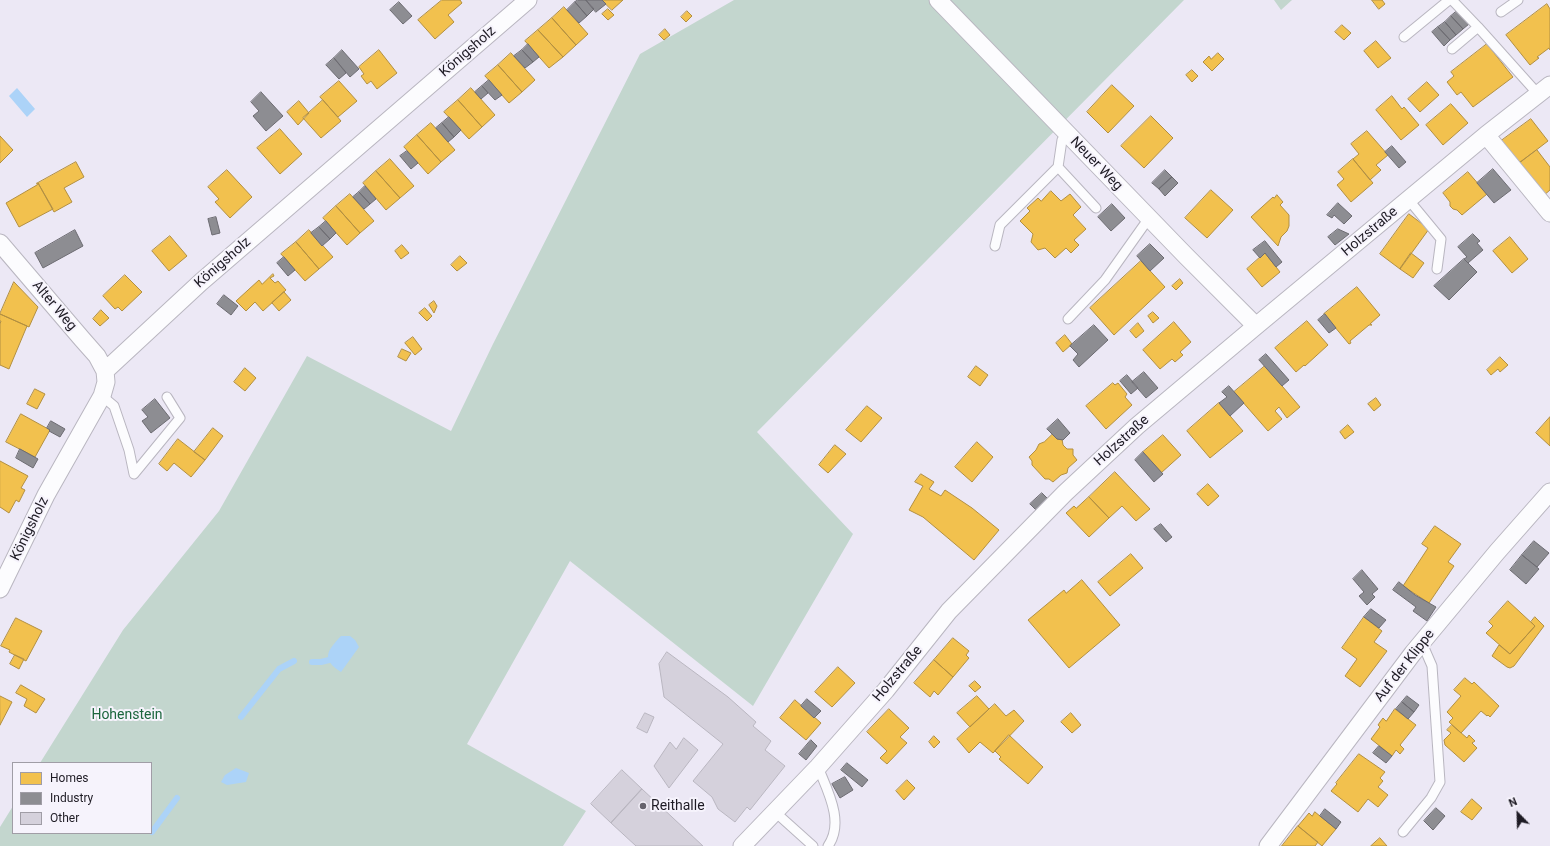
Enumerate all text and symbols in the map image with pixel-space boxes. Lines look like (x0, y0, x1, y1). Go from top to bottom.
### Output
street label: Königsholz (437, 23, 499, 81)
street label: Neuer Weg (1066, 134, 1126, 194)
street label: Holzstraße (1339, 204, 1401, 260)
street label: Königsholz (192, 234, 254, 292)
street label: Alter Weg (28, 278, 80, 334)
street label: Holzstraße (1091, 412, 1153, 470)
street label: Königsholz (7, 494, 53, 564)
street label: Auf der Klippe (1371, 626, 1439, 706)
street label: Holzstraße (870, 643, 926, 705)
park label: Hohenstein (91, 707, 163, 723)
legend (12, 762, 152, 834)
text: Homes (50, 771, 88, 785)
text: Industry (50, 791, 93, 805)
north arrow (1498, 794, 1538, 834)
text: N (1507, 795, 1519, 810)
place label: Reithalle (651, 798, 705, 814)
marker: Reithalle (638, 801, 648, 811)
text: Other (50, 811, 79, 825)

